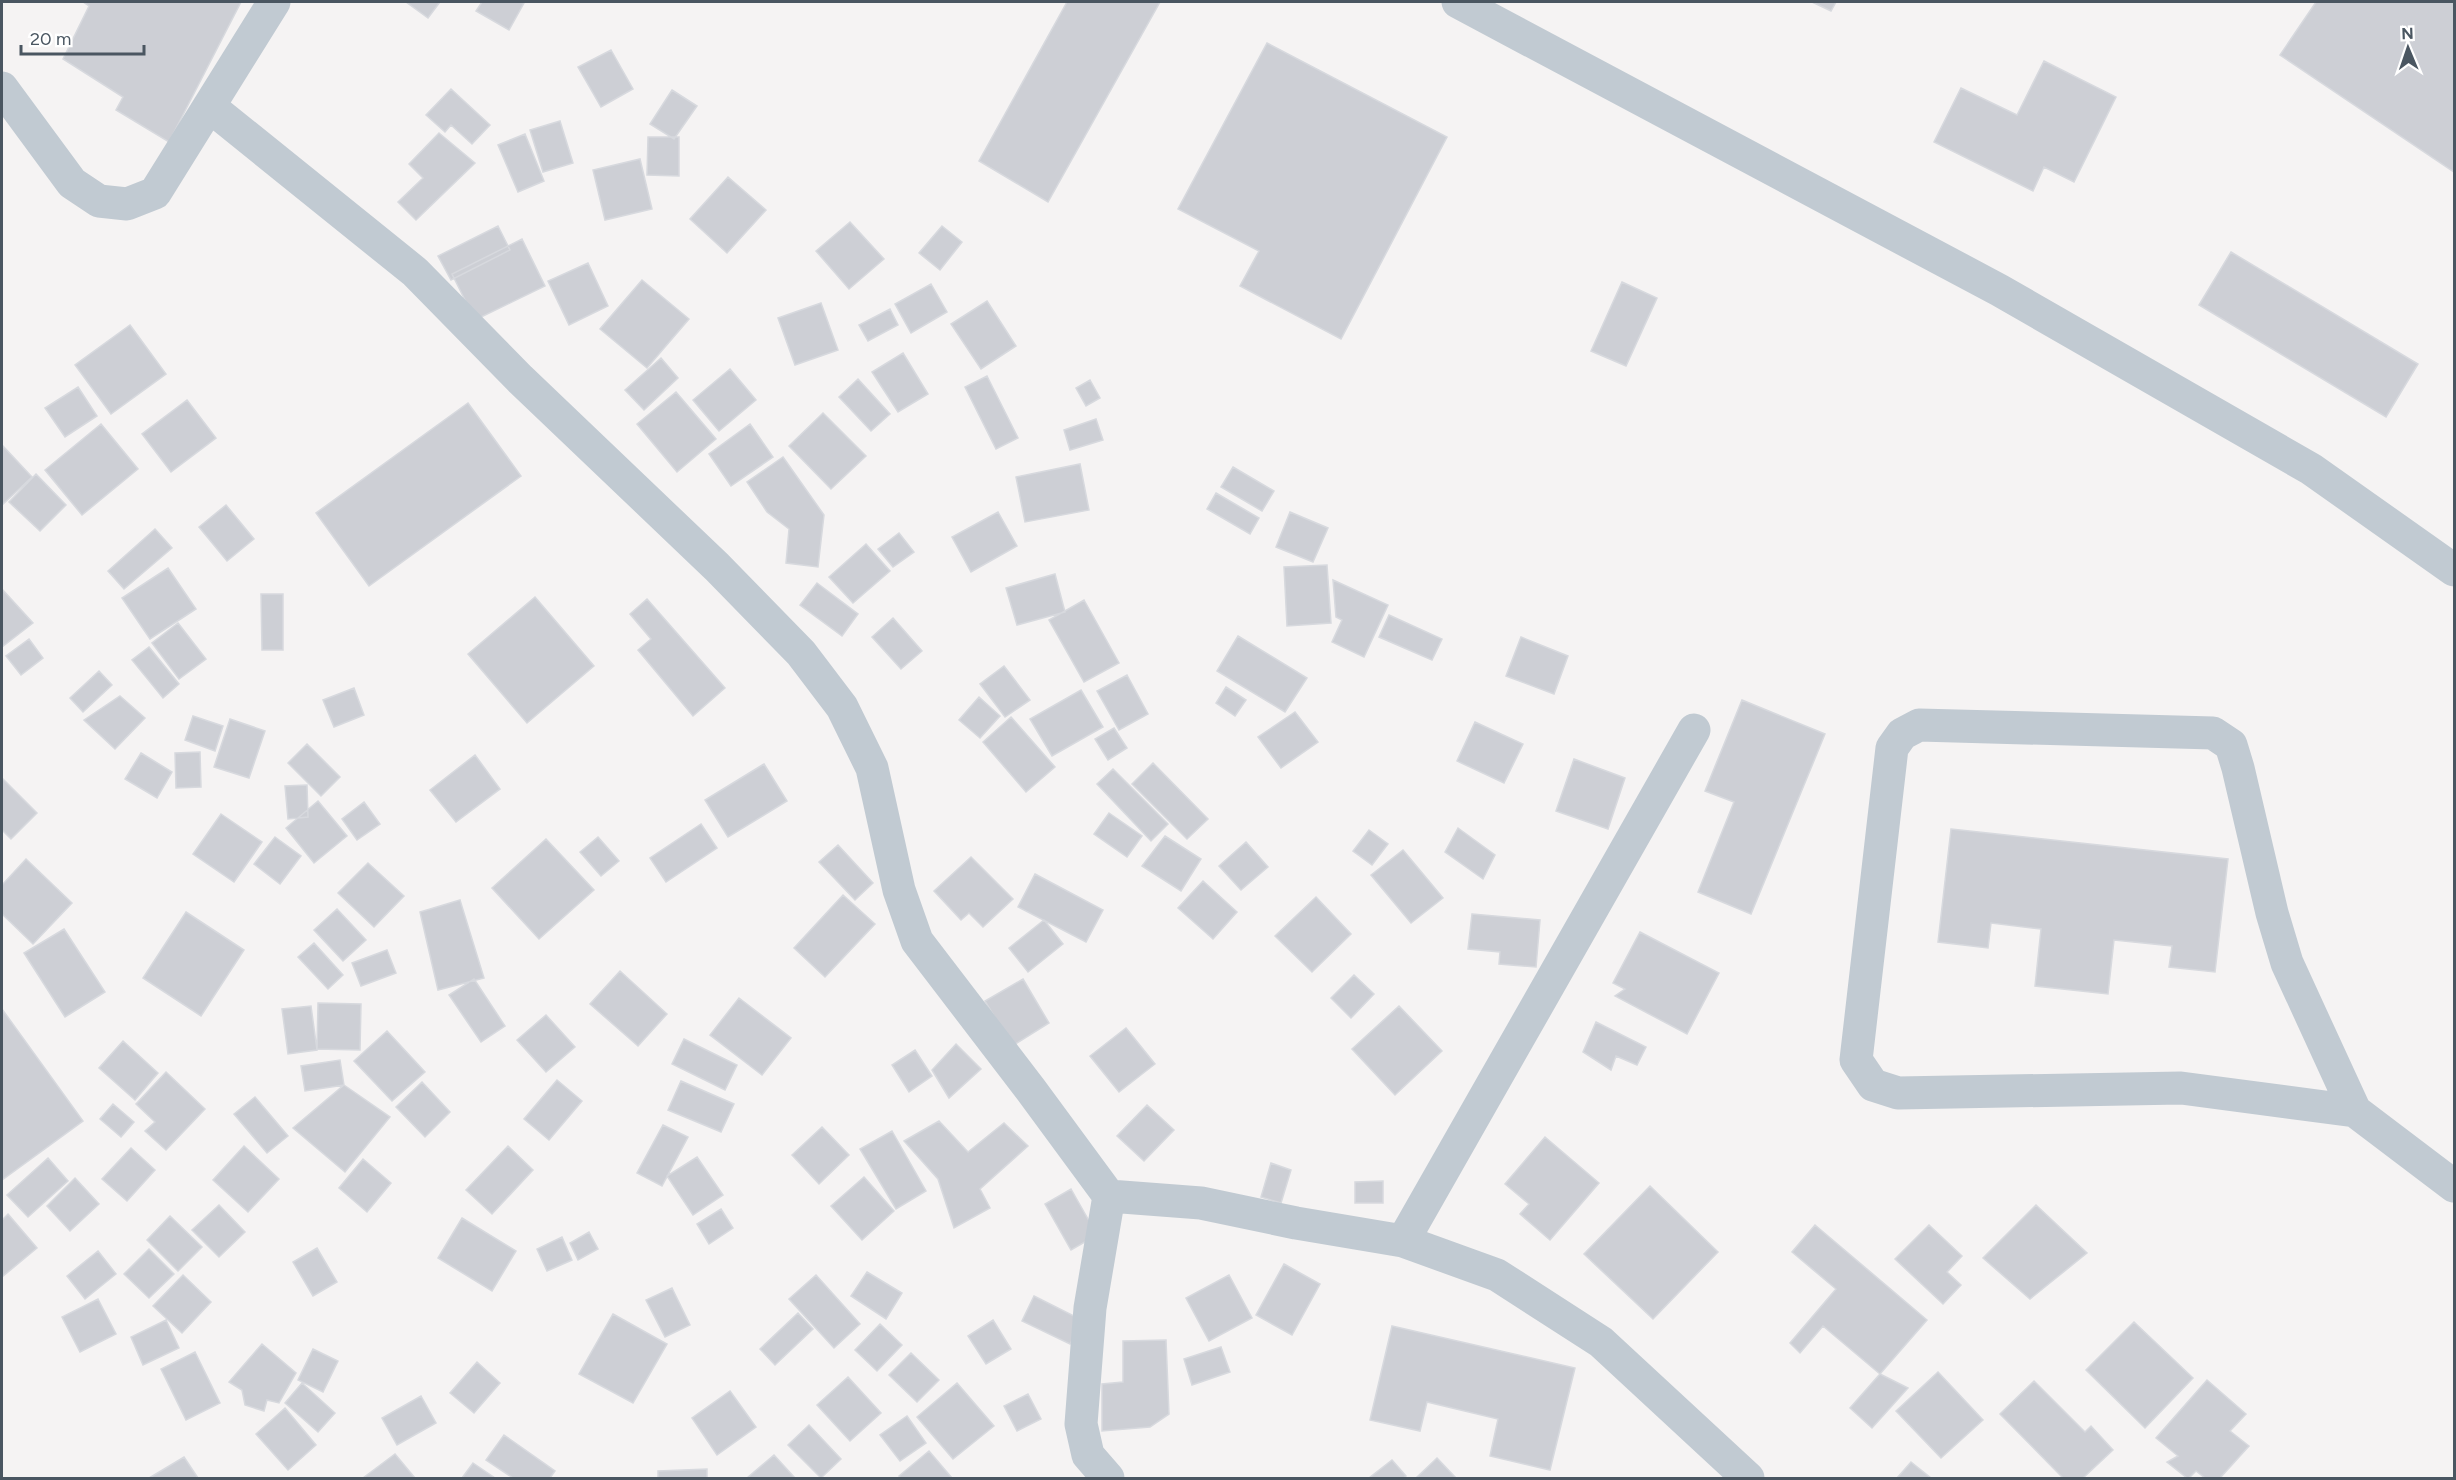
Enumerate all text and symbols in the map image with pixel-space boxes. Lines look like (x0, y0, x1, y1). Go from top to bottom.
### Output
scale bar (21, 18, 144, 56)
north arrow (2378, 18, 2438, 78)
text: N (2401, 24, 2414, 43)
text: 20 m (30, 28, 71, 50)

